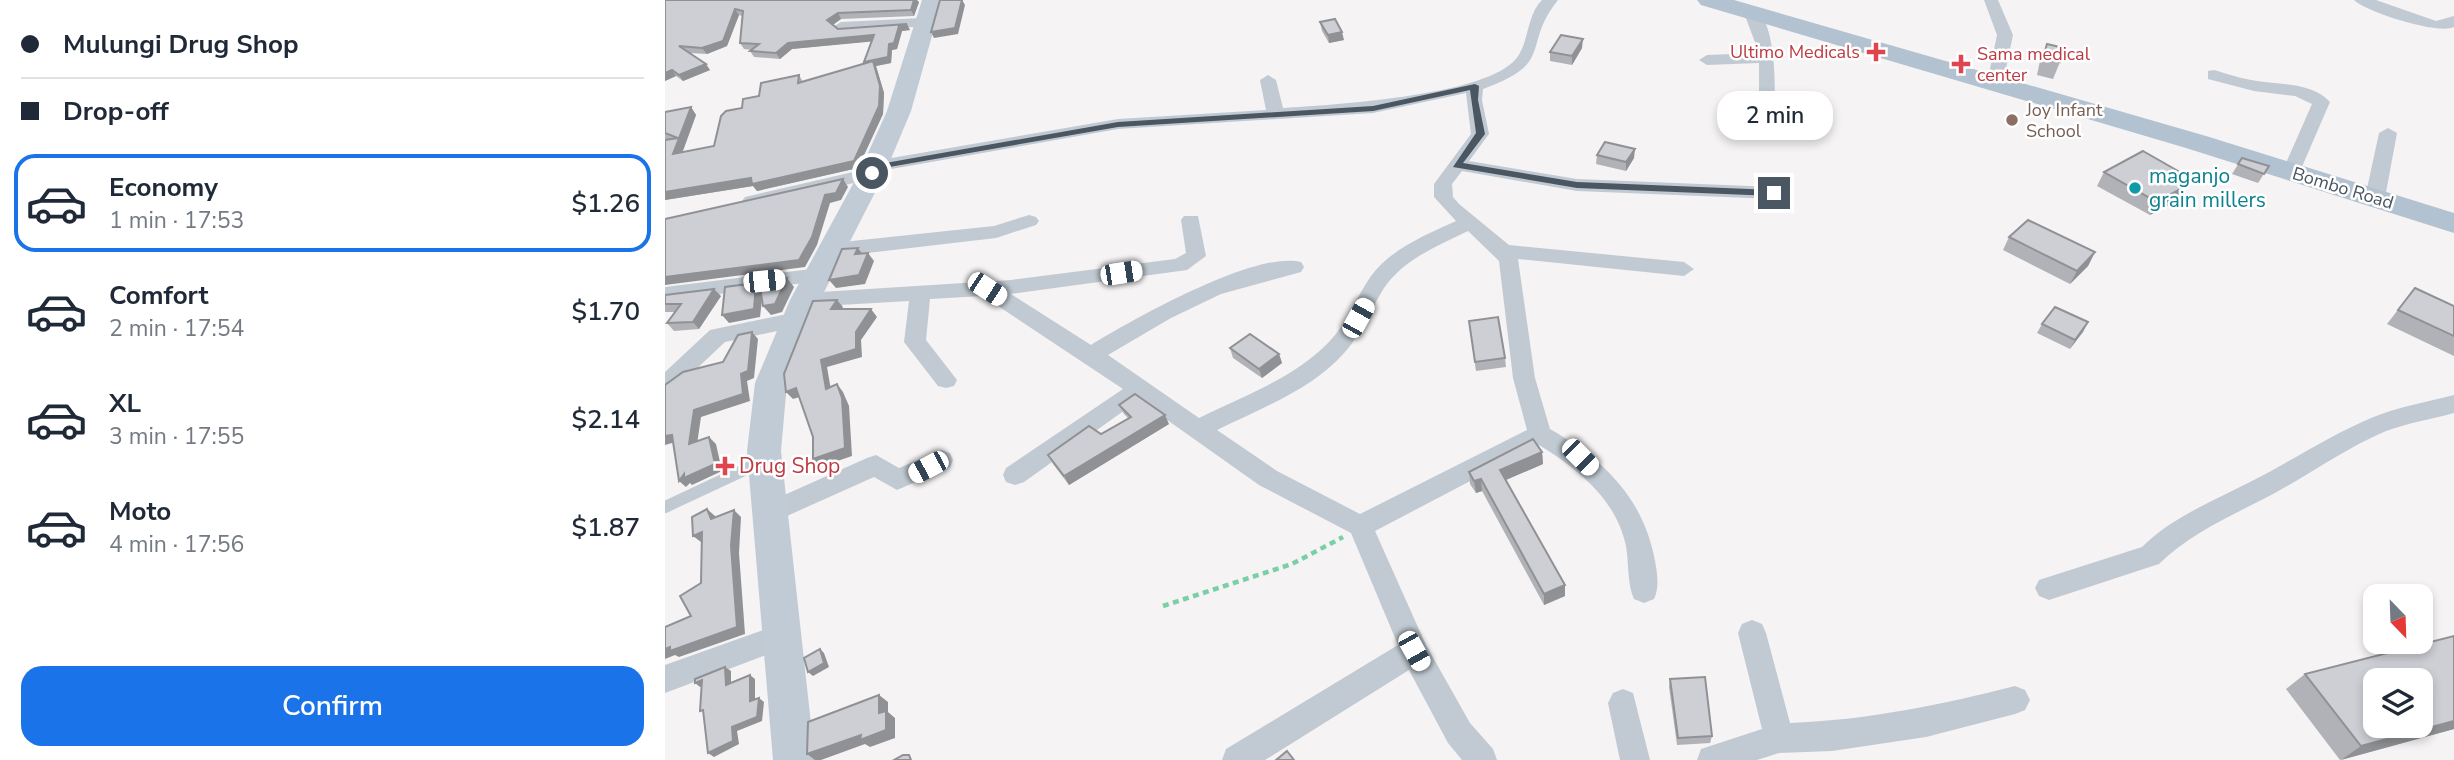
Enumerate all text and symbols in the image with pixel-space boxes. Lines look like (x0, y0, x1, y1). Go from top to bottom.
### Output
text: Mulungi Drug Shop (63, 27, 299, 62)
place label: Ultimo Medicals (1730, 40, 1860, 64)
marker: Ultimo Medicals (1866, 42, 1886, 62)
place label: Sama medical center (1977, 42, 2091, 87)
marker: Sama medical center (1951, 54, 1971, 74)
callout: 2 min (1716, 92, 1832, 140)
text: Drop-off (63, 94, 169, 129)
place label: Joy Infant School (2025, 98, 2103, 143)
text: 2 min (1746, 100, 1804, 131)
marker: Joy Infant School (2004, 112, 2020, 128)
route start (856, 157, 888, 189)
street label: Bombo Road (2289, 161, 2397, 215)
place label: maganjo grain millers (2149, 162, 2266, 214)
text: Economy (109, 170, 218, 205)
icon: car (25, 172, 88, 235)
route end (1758, 177, 1790, 209)
marker: maganjo grain millers (2127, 180, 2143, 196)
text: $1.26 (571, 186, 640, 221)
text: 1 min · 17:53 (109, 205, 244, 236)
car (1099, 259, 1144, 287)
car (743, 268, 786, 294)
car (964, 269, 1011, 309)
text: Comfort (109, 278, 209, 313)
icon: car (25, 280, 88, 343)
text: $1.70 (571, 294, 640, 329)
car (1339, 295, 1378, 341)
text: 2 min · 17:54 (109, 313, 244, 344)
text: XL (109, 386, 141, 421)
icon: car (25, 388, 88, 451)
text: $2.14 (571, 402, 640, 437)
text: 3 min · 17:55 (109, 421, 244, 452)
car (1558, 435, 1603, 479)
car (905, 448, 952, 486)
place label: Drug Shop (739, 452, 840, 480)
marker: Drug Shop (717, 458, 733, 474)
text: Moto (109, 494, 171, 529)
icon: car (25, 496, 88, 559)
text: $1.87 (571, 510, 640, 545)
text: 4 min · 17:56 (109, 529, 244, 560)
north arrow (2363, 584, 2433, 654)
map controls (2363, 584, 2433, 738)
car (1395, 628, 1434, 674)
button: Confirm (21, 666, 644, 746)
button: layers (2363, 668, 2433, 738)

